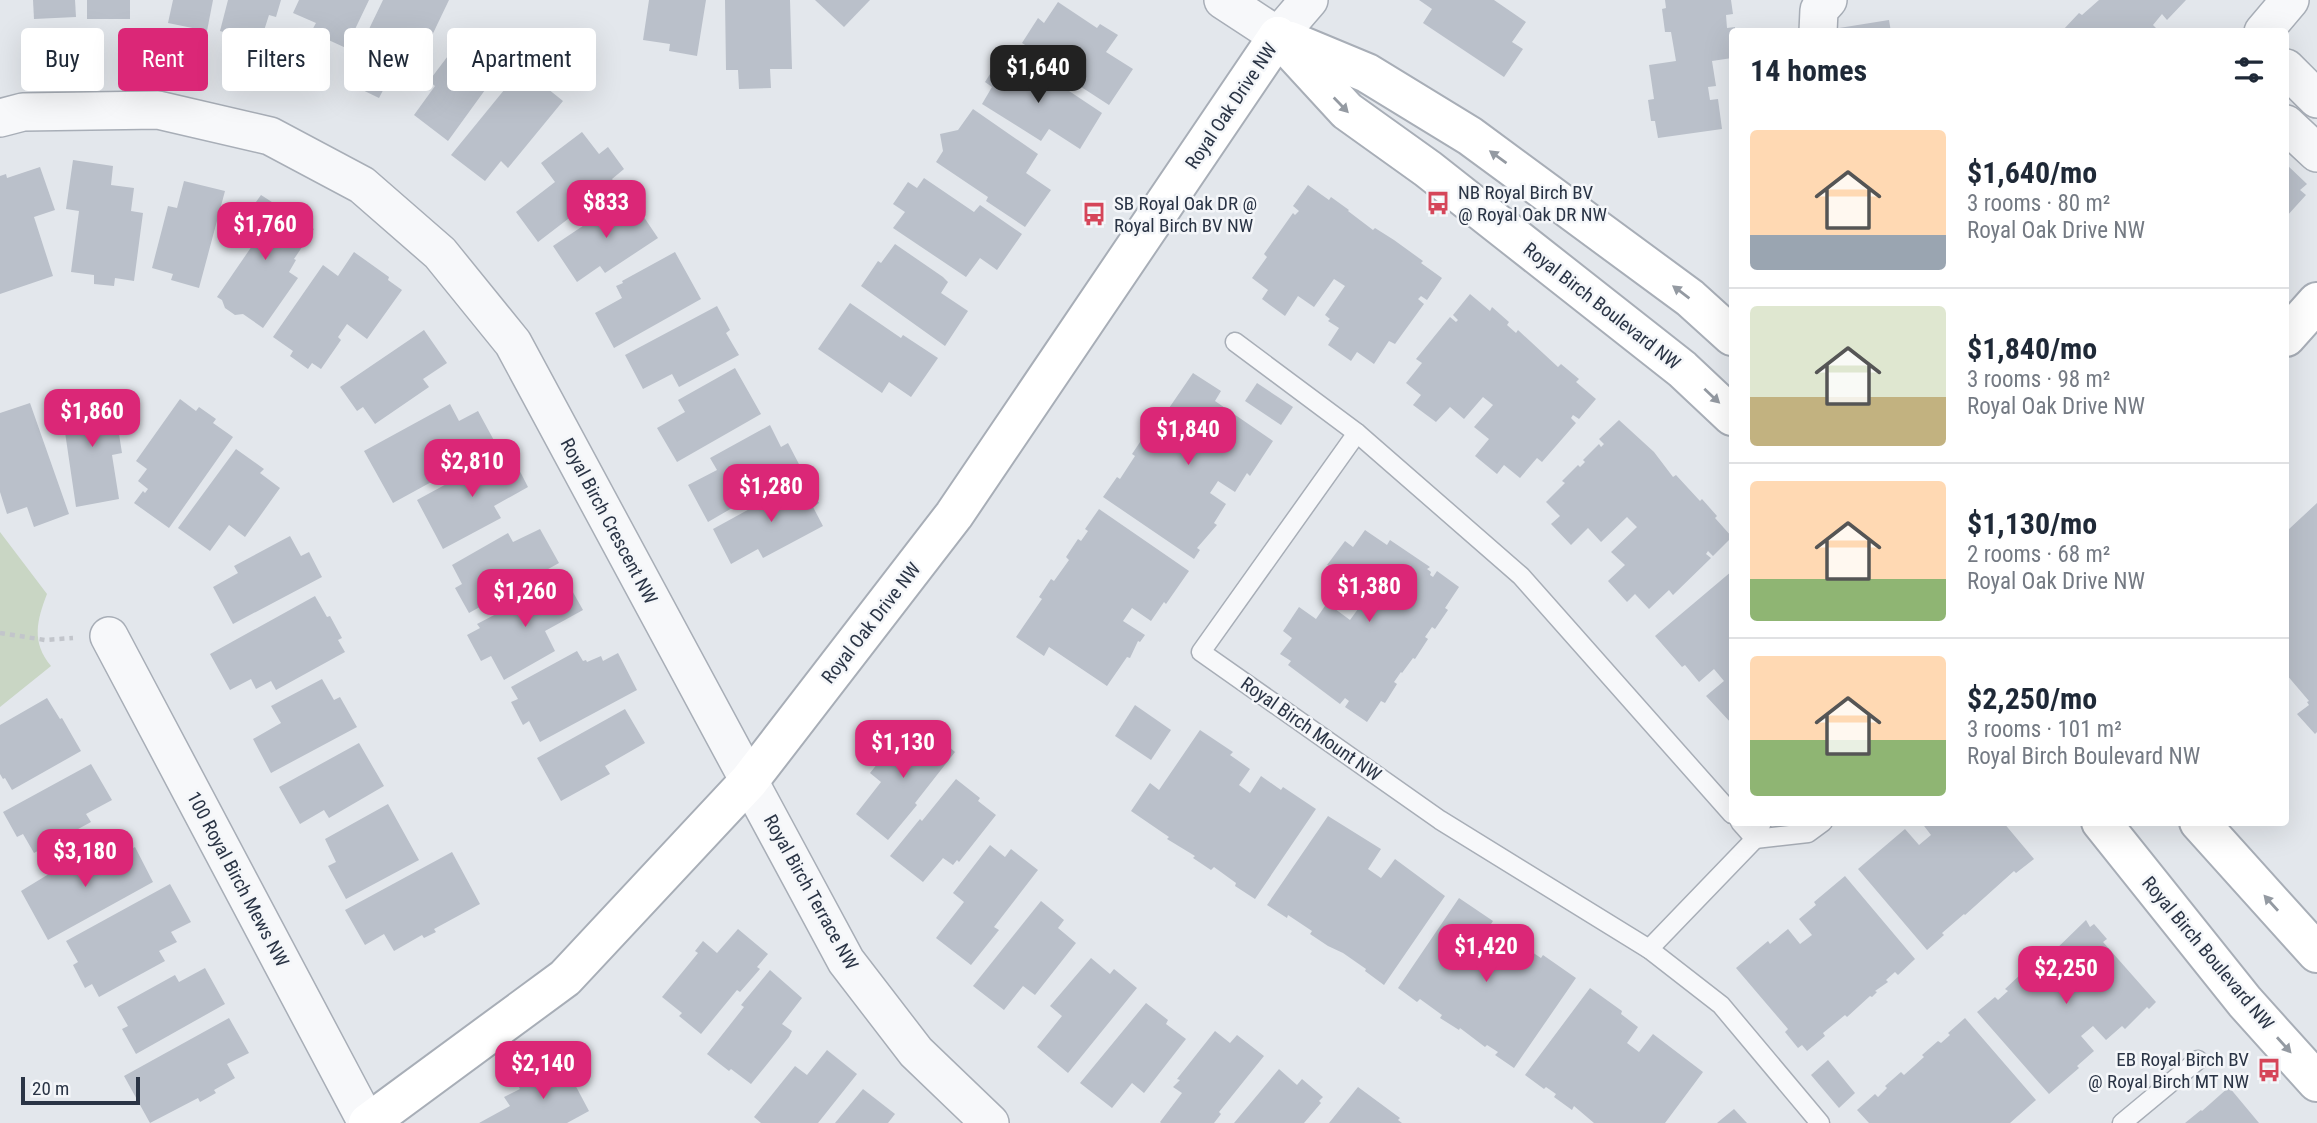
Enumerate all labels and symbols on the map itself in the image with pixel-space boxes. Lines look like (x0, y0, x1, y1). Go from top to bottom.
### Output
street label: Royal Oak Drive NW (1180, 39, 1282, 173)
pin: $1,640 (981, 46, 1095, 105)
one-way arrow (1333, 96, 1349, 113)
one-way arrow (1489, 150, 1507, 164)
pin: $833 (565, 180, 647, 240)
place label: NB Royal Birch BV @ Royal Oak DR NW (1458, 181, 1607, 226)
bus stop icon: NB Royal Birch BV @ Royal Oak DR NW (1424, 189, 1452, 217)
place label: SB Royal Oak DR @ Royal Birch BV NW (1114, 192, 1257, 237)
bus stop icon: SB Royal Oak DR @ Royal Birch BV NW (1080, 200, 1108, 228)
pin: $1,760 (208, 202, 322, 262)
street label: Royal Birch Boulevard NW (1519, 238, 1685, 374)
one-way arrow (1672, 285, 1690, 299)
one-way arrow (1703, 388, 1720, 404)
pin: $1,860 (35, 390, 149, 449)
pin: $1,840 (1131, 407, 1245, 467)
street label: Royal Birch Crescent NW (555, 434, 663, 608)
pin: $2,810 (415, 440, 529, 499)
pin: $1,280 (714, 464, 828, 524)
street label: Royal Oak Drive NW (817, 558, 925, 688)
pin: $1,380 (1312, 564, 1426, 624)
pin: $1,260 (468, 570, 582, 629)
street label: Royal Birch Mount NW (1236, 672, 1386, 786)
pin: $1,130 (846, 720, 960, 780)
street label: 100 Royal Birch Mews NW (182, 787, 294, 971)
street label: Royal Birch Terrace NW (759, 810, 863, 974)
pin: $3,180 (28, 830, 142, 889)
street label: Royal Birch Boulevard NW (2137, 872, 2279, 1034)
one-way arrow (2264, 894, 2280, 911)
pin: $1,420 (1429, 925, 1543, 984)
pin: $2,250 (2009, 946, 2123, 1006)
one-way arrow (2276, 1036, 2292, 1054)
pin: $2,140 (486, 1042, 600, 1101)
place label: EB Royal Birch BV @ Royal Birch MT NW (2088, 1048, 2249, 1093)
bus stop icon: EB Royal Birch BV @ Royal Birch MT NW (2255, 1056, 2283, 1084)
scale bar (21, 1074, 140, 1106)

